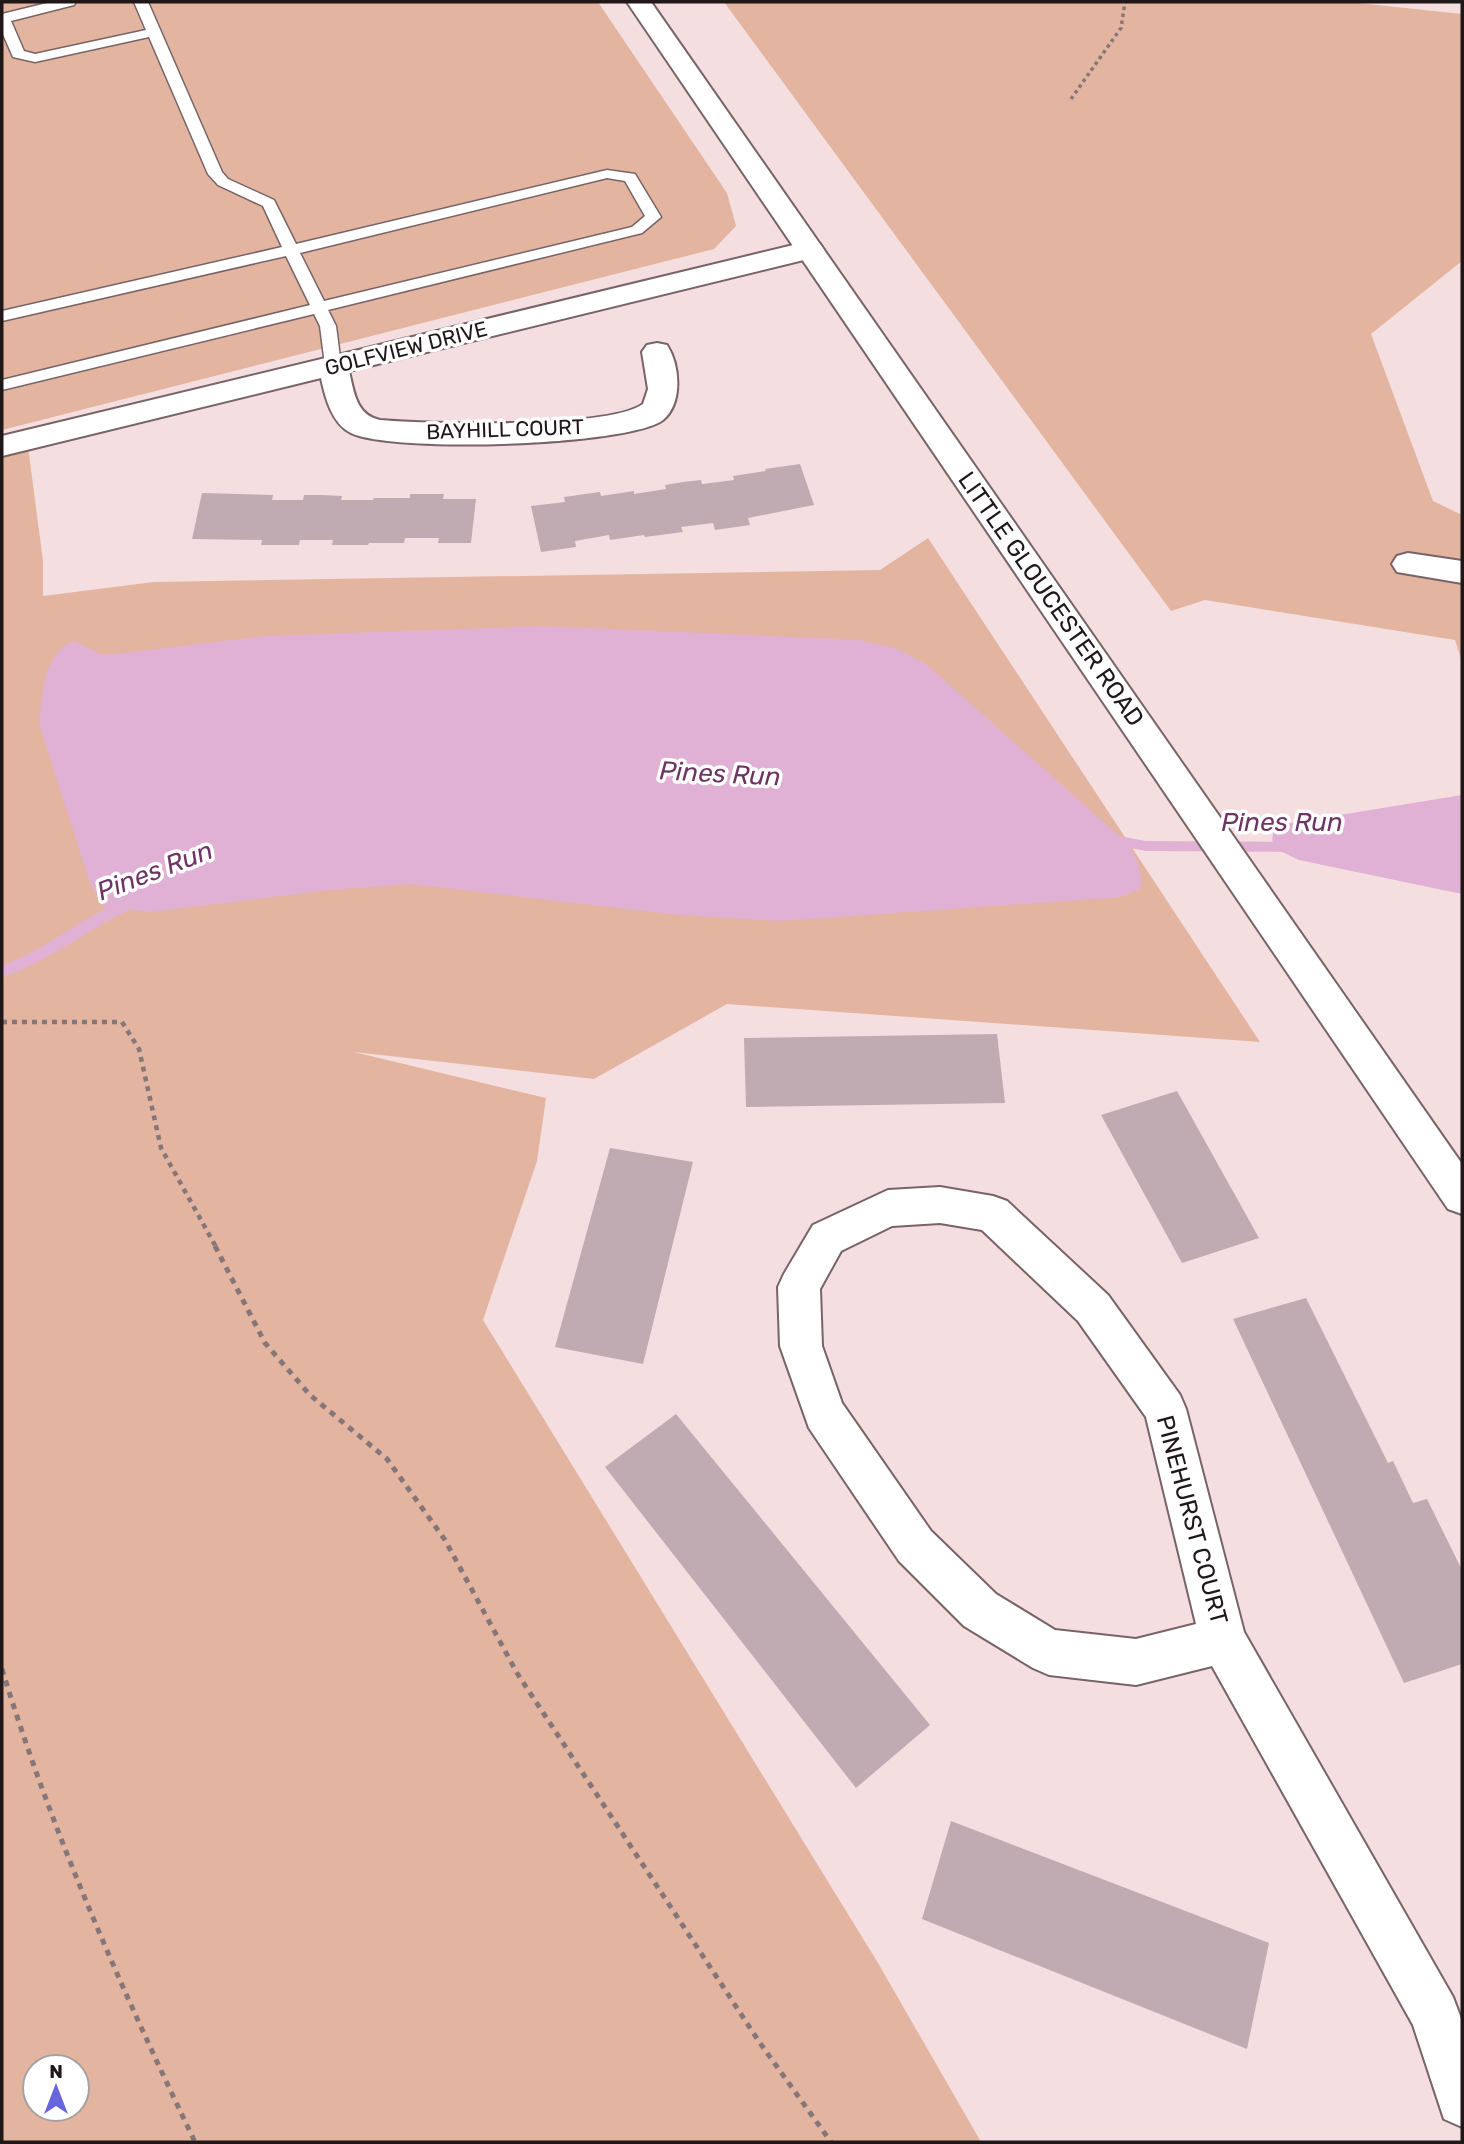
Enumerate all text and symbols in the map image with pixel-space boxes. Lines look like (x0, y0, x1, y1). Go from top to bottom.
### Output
street label: GOLFVIEW DRIVE (322, 316, 490, 380)
street label: BAYHILL COURT (426, 414, 584, 444)
street label: LITTLE GLOUCESTER ROAD (952, 466, 1150, 732)
water label: Pines Run (659, 755, 781, 793)
water label: Pines Run (1221, 807, 1343, 838)
water label: Pines Run (93, 835, 217, 907)
street label: PINEHURST COURT (1151, 1412, 1233, 1628)
north arrow (21, 2053, 91, 2123)
text: N (49, 2060, 63, 2083)

